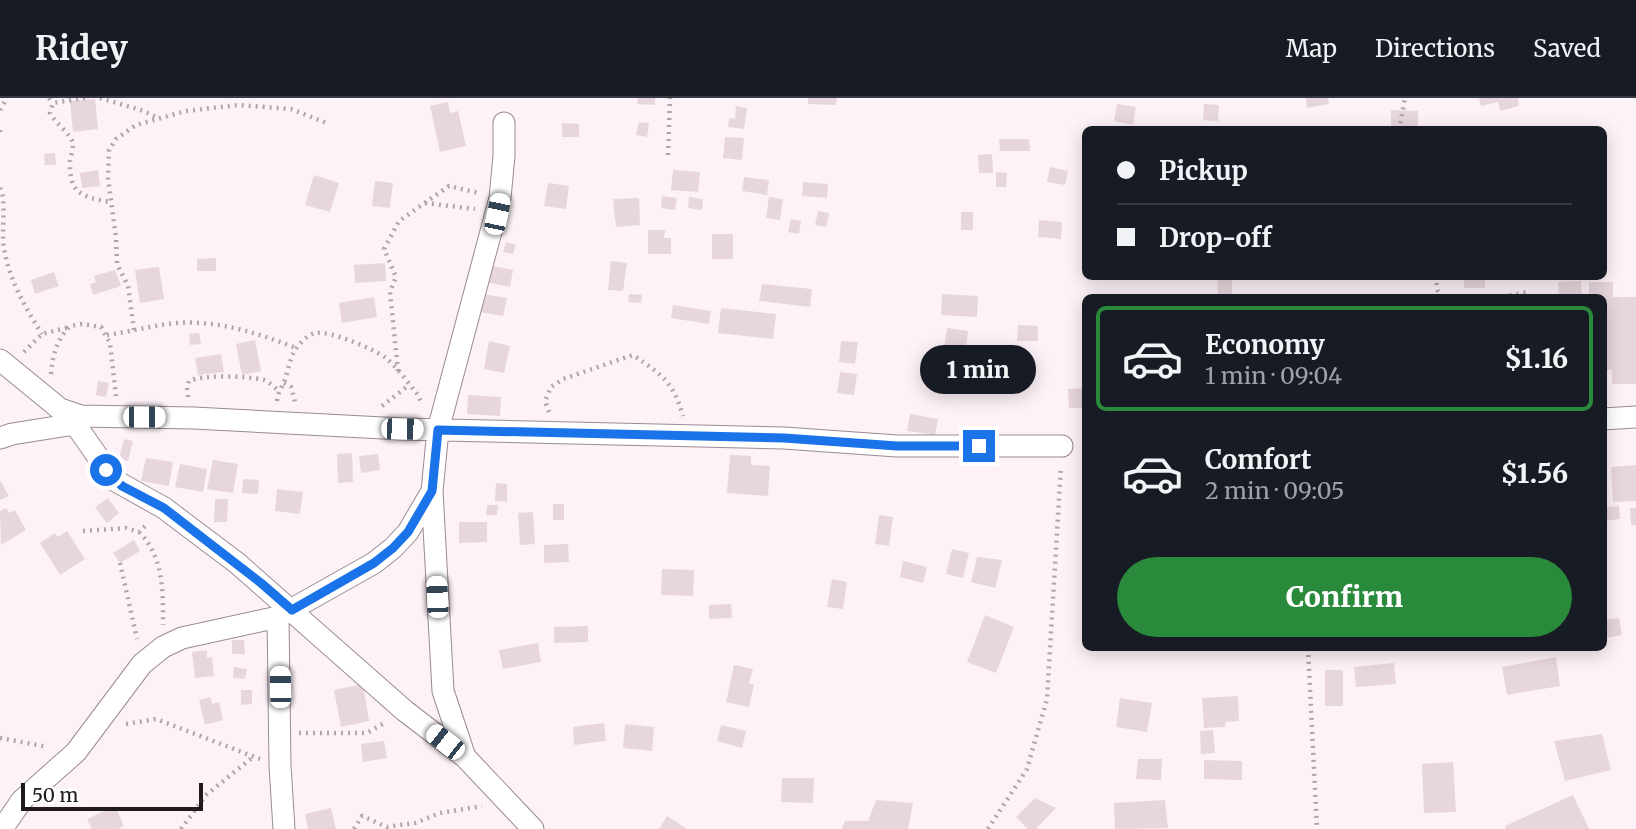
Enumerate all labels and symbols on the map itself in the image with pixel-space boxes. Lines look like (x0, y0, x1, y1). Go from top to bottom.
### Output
car (483, 191, 512, 237)
callout: 1 min (921, 344, 1037, 394)
car (124, 407, 166, 428)
car (381, 418, 424, 440)
route end (963, 430, 995, 462)
route start (90, 454, 122, 486)
car (426, 575, 449, 619)
car (270, 666, 291, 708)
car (422, 721, 469, 763)
scale bar (21, 780, 203, 812)

